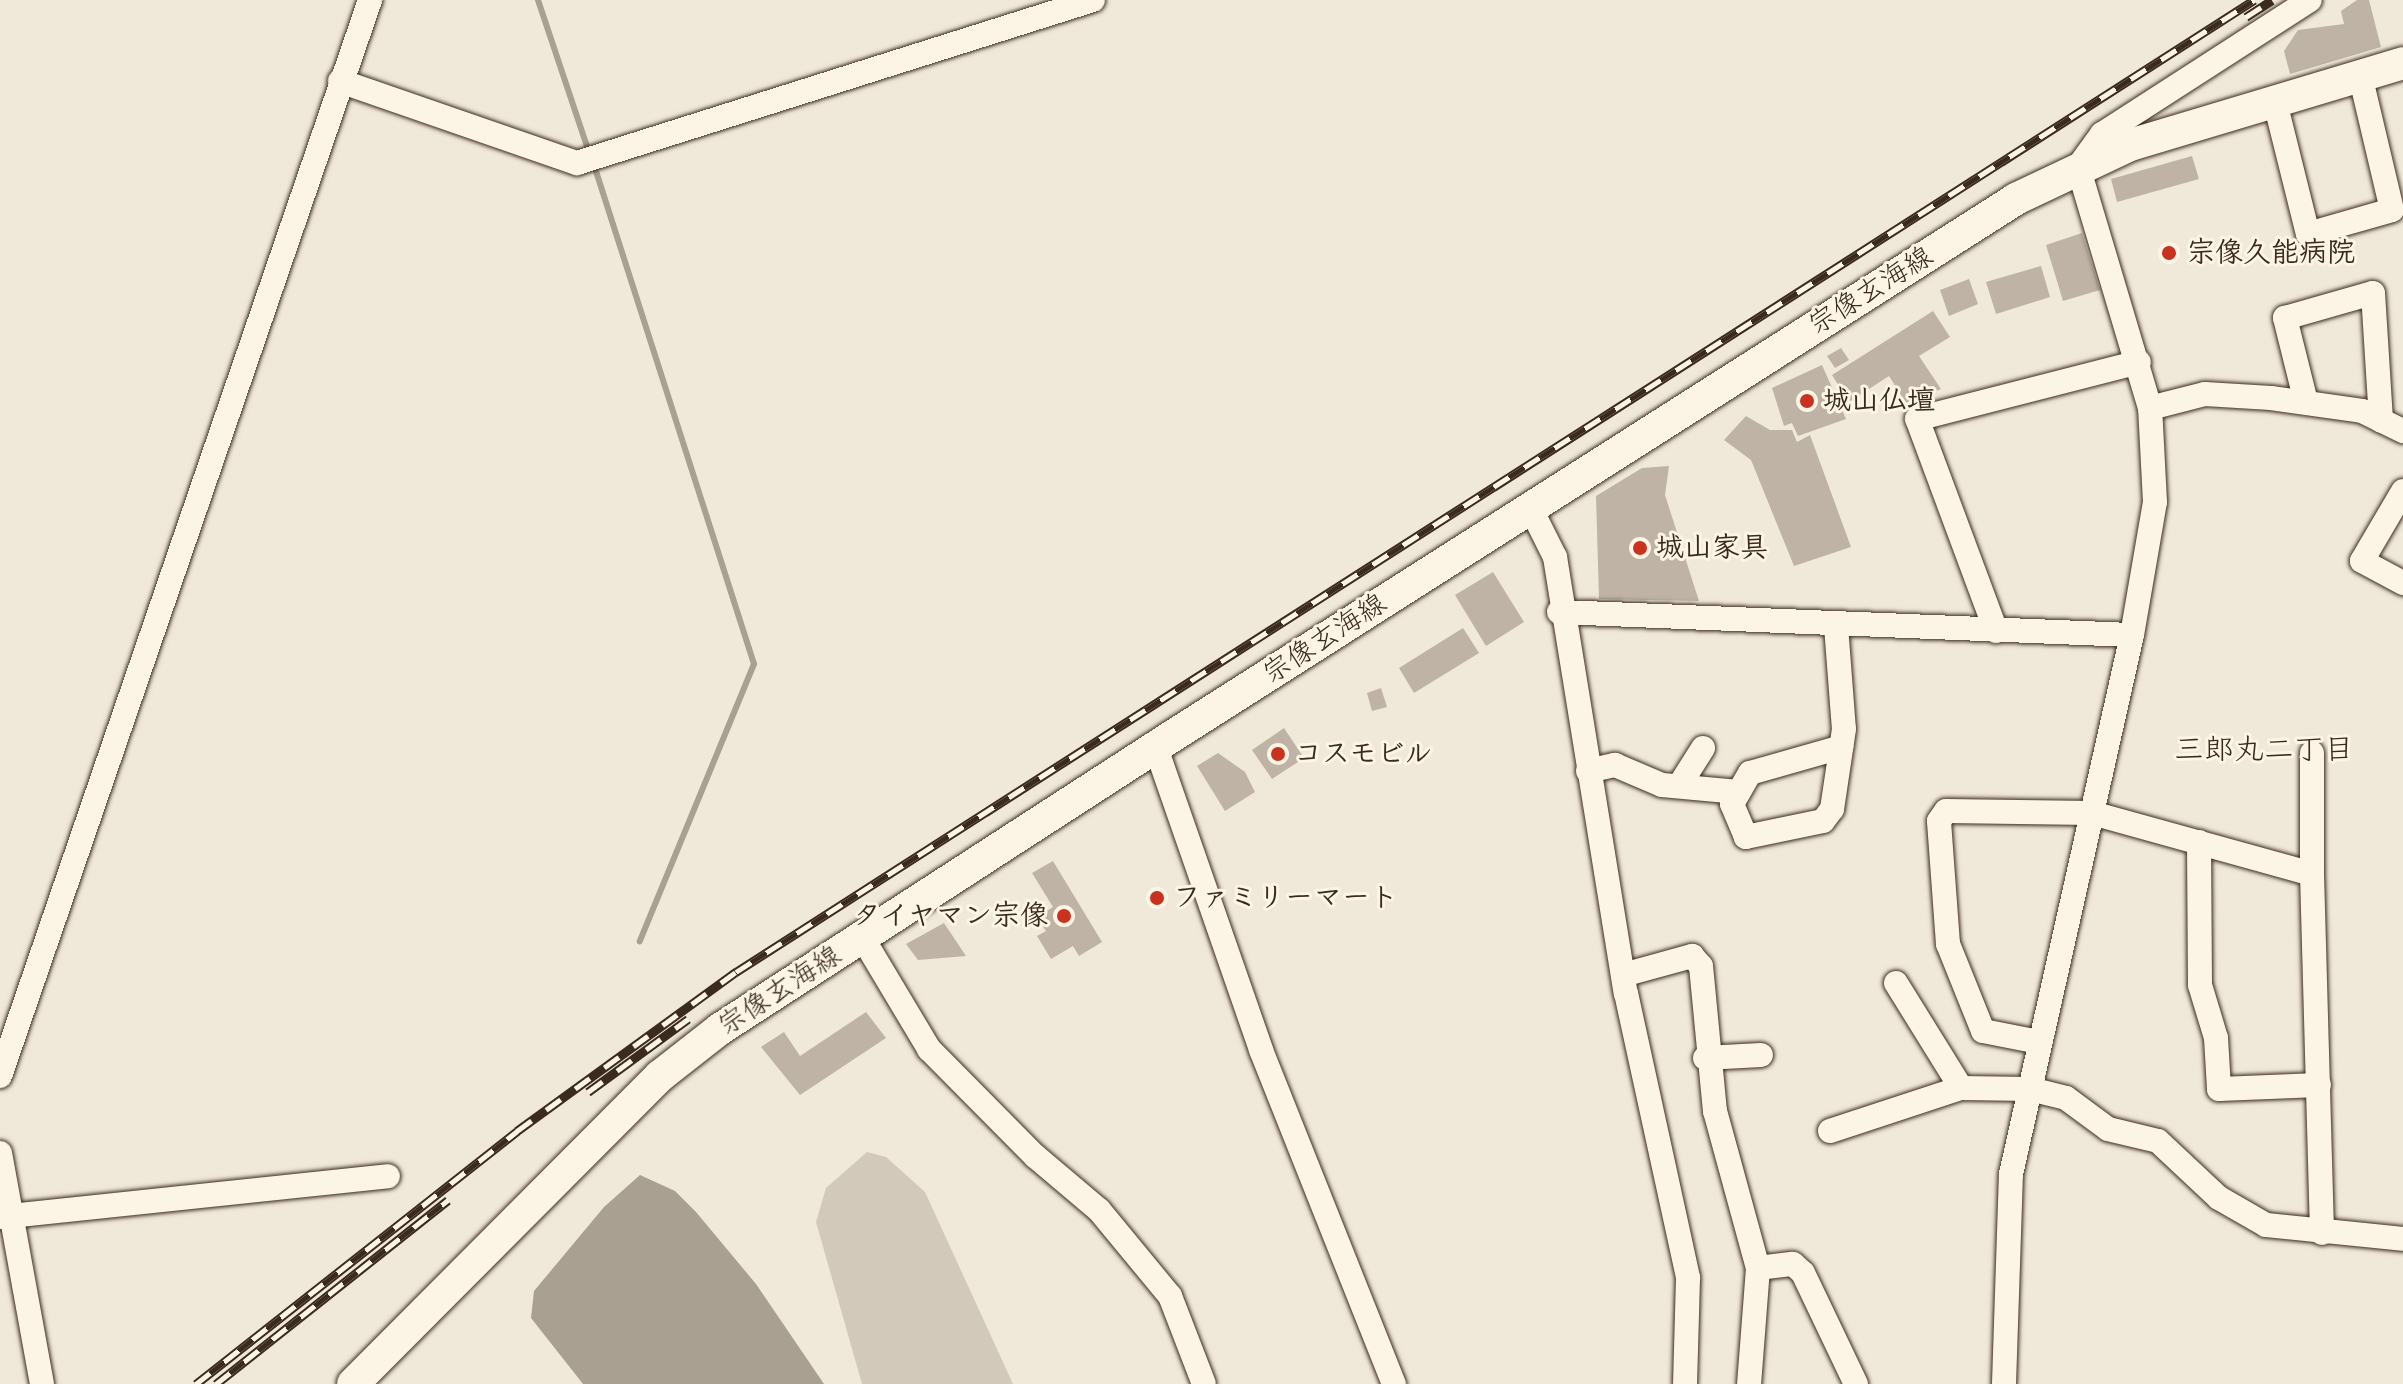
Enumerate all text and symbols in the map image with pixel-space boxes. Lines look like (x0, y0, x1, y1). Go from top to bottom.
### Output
place label: 宗像久能病院 (2187, 236, 2355, 270)
street label: 宗像玄海線 (1803, 240, 1939, 342)
marker: 宗像久能病院 (2158, 242, 2180, 264)
place label: 城山仏壇 (1823, 384, 1935, 418)
marker: 城山仏壇 (1798, 392, 1816, 410)
place label: 城山家具 (1656, 531, 1768, 565)
marker: 城山家具 (1631, 539, 1649, 557)
street label: 宗像玄海線 (1257, 587, 1393, 691)
district label: 三郎丸二丁目 (2174, 732, 2354, 768)
place label: コスモビル (1294, 737, 1434, 771)
marker: コスモビル (1269, 745, 1287, 763)
place label: ファミリーマート (1173, 881, 1397, 915)
marker: ファミリーマート (1148, 889, 1166, 907)
place label: タイヤマン宗像 (852, 899, 1048, 933)
marker: タイヤマン宗像 (1055, 907, 1073, 925)
street label: 宗像玄海線 (712, 939, 848, 1043)

